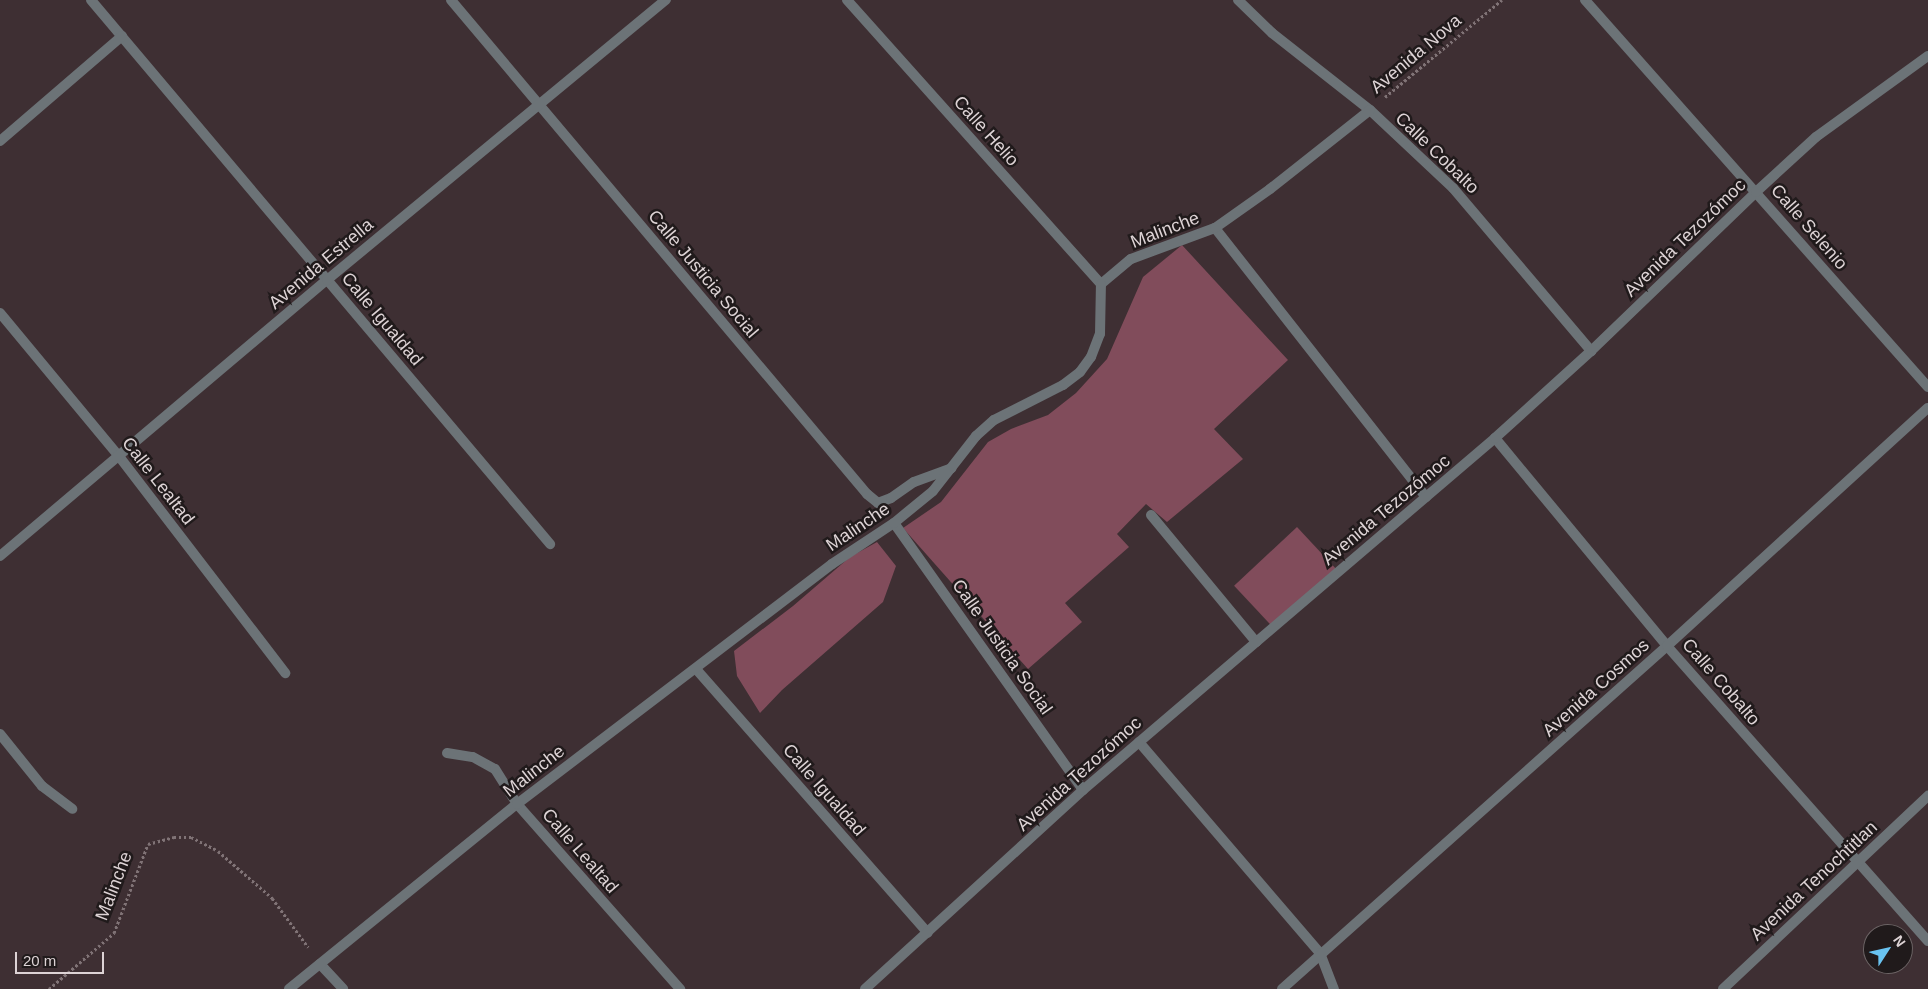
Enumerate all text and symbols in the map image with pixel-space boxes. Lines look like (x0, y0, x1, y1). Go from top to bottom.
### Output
street label: Avenida Nova (1366, 10, 1466, 98)
street label: Calle Helio (949, 91, 1023, 171)
street label: Calle Cobalto (1391, 108, 1483, 198)
street label: Avenida Tezozómoc (1620, 174, 1750, 302)
street label: Calle Selenio (1766, 180, 1852, 274)
street label: Calle Justicia Social (643, 206, 763, 342)
street label: Malinche (1128, 207, 1202, 253)
street label: Avenida Estrella (264, 214, 378, 314)
street label: Calle Igualdad (337, 268, 427, 370)
street label: Calle Lealtad (117, 433, 199, 529)
street label: Avenida Tezozómoc (1317, 450, 1455, 570)
street label: Malinche (822, 498, 894, 556)
street label: Calle Justicia Social (947, 575, 1057, 719)
street label: Calle Cobalto (1677, 634, 1765, 730)
street label: Avenida Cosmos (1538, 635, 1654, 741)
street label: Avenida Tezozómoc (1012, 712, 1146, 836)
street label: Calle Igualdad (778, 739, 870, 841)
street label: Malinche (499, 740, 569, 802)
street label: Calle Lealtad (537, 804, 623, 898)
street label: Avenida Tenochtitlan (1746, 817, 1882, 945)
street label: Malinche (91, 849, 137, 923)
north arrow (1863, 924, 1913, 974)
text: N (1890, 932, 1909, 950)
scale bar (18, 942, 106, 974)
text: 20 m (23, 952, 56, 969)

